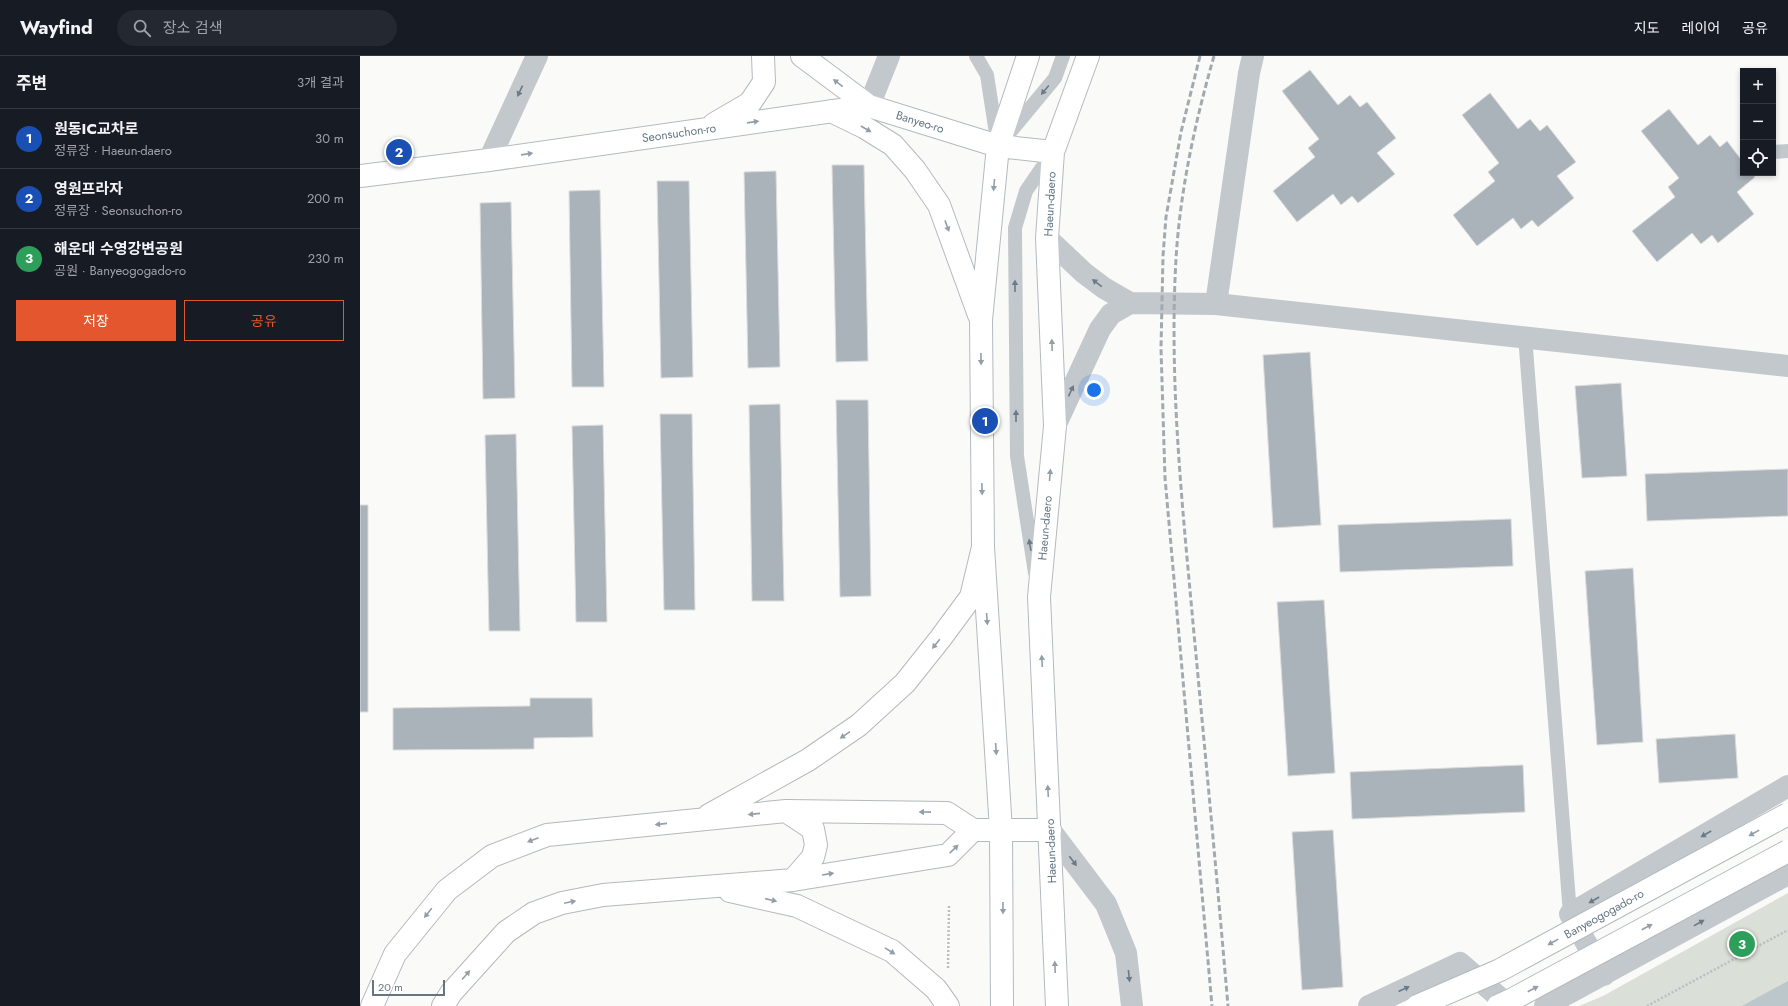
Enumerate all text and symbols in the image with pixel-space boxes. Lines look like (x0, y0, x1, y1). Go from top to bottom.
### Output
search box (117, 10, 397, 46)
text: Wayfind (20, 14, 93, 41)
icon: search (131, 17, 153, 39)
text: 장소 검색 (163, 17, 223, 39)
text: 지도 (1634, 18, 1660, 38)
text: 레이어 (1682, 18, 1720, 38)
text: 공유 (1742, 18, 1768, 38)
map controls (1740, 68, 1776, 176)
button: + (1740, 68, 1776, 104)
text: 주변 (16, 71, 47, 95)
text: 3개 결과 (297, 73, 344, 92)
one-way arrow (833, 79, 843, 87)
one-way arrow (1040, 85, 1049, 95)
one-way arrow (517, 86, 523, 97)
button: − (1740, 104, 1776, 140)
street label: Banyeo-ro (894, 106, 947, 138)
text: 원동IC교차로 (54, 118, 138, 140)
street label: Seonsuchon-ro (641, 119, 718, 147)
one-way arrow (747, 119, 759, 125)
one-way arrow (860, 125, 872, 132)
text: 1 (26, 129, 32, 148)
text: 30 m (315, 129, 344, 148)
pin: 2 (386, 137, 412, 167)
button: locate (1740, 140, 1776, 176)
text: 정류장 · Haeun-daero (54, 141, 172, 160)
one-way arrow (521, 151, 533, 157)
street label: Haeun-daero (1039, 171, 1061, 237)
text: 영원프라자 (54, 178, 123, 200)
one-way arrow (991, 179, 998, 191)
text: 2 (25, 189, 33, 208)
text: 200 m (307, 189, 344, 208)
text: 정류장 · Seonsuchon-ro (54, 201, 182, 220)
one-way arrow (944, 221, 950, 233)
text: 해운대 수영강변공원 (54, 238, 183, 260)
text: 3 (25, 249, 33, 268)
text: 230 m (308, 249, 344, 268)
text: 공원 · Banyeogogado-ro (54, 261, 186, 280)
one-way arrow (1012, 279, 1018, 292)
one-way arrow (1091, 279, 1102, 287)
button: 저장 (16, 300, 176, 341)
button: 공유 (184, 300, 344, 341)
one-way arrow (1048, 339, 1055, 351)
one-way arrow (978, 353, 984, 366)
your location (1084, 380, 1104, 400)
one-way arrow (1068, 385, 1074, 397)
pin: 1 (972, 406, 998, 436)
one-way arrow (1013, 409, 1019, 422)
one-way arrow (1047, 469, 1054, 481)
one-way arrow (979, 483, 985, 496)
street label: Haeun-daero (1033, 494, 1057, 561)
one-way arrow (1027, 539, 1033, 551)
one-way arrow (984, 613, 991, 625)
one-way arrow (932, 638, 941, 649)
one-way arrow (1038, 655, 1045, 667)
one-way arrow (840, 731, 850, 739)
one-way arrow (992, 743, 999, 755)
one-way arrow (1045, 784, 1051, 797)
one-way arrow (918, 809, 931, 815)
one-way arrow (748, 811, 760, 817)
street label: Haeun-daero (1041, 818, 1061, 884)
one-way arrow (655, 820, 667, 827)
one-way arrow (1748, 829, 1760, 836)
one-way arrow (1700, 831, 1712, 838)
one-way arrow (526, 838, 538, 844)
one-way arrow (949, 844, 959, 854)
one-way arrow (1069, 856, 1078, 867)
one-way arrow (822, 871, 834, 877)
street label: Banyeogogado-ro (1561, 884, 1648, 943)
one-way arrow (1588, 897, 1600, 904)
one-way arrow (564, 898, 576, 904)
one-way arrow (765, 898, 777, 904)
one-way arrow (1000, 902, 1006, 915)
one-way arrow (424, 908, 433, 919)
one-way arrow (1694, 919, 1705, 926)
one-way arrow (1641, 924, 1653, 930)
pin: 3 (1729, 929, 1755, 959)
one-way arrow (1548, 938, 1559, 945)
one-way arrow (885, 947, 895, 955)
one-way arrow (1052, 961, 1059, 973)
one-way arrow (462, 970, 471, 980)
one-way arrow (1125, 970, 1132, 982)
scale bar (372, 978, 445, 997)
text: 20 m (378, 979, 403, 995)
one-way arrow (1527, 985, 1539, 992)
one-way arrow (1398, 986, 1410, 992)

